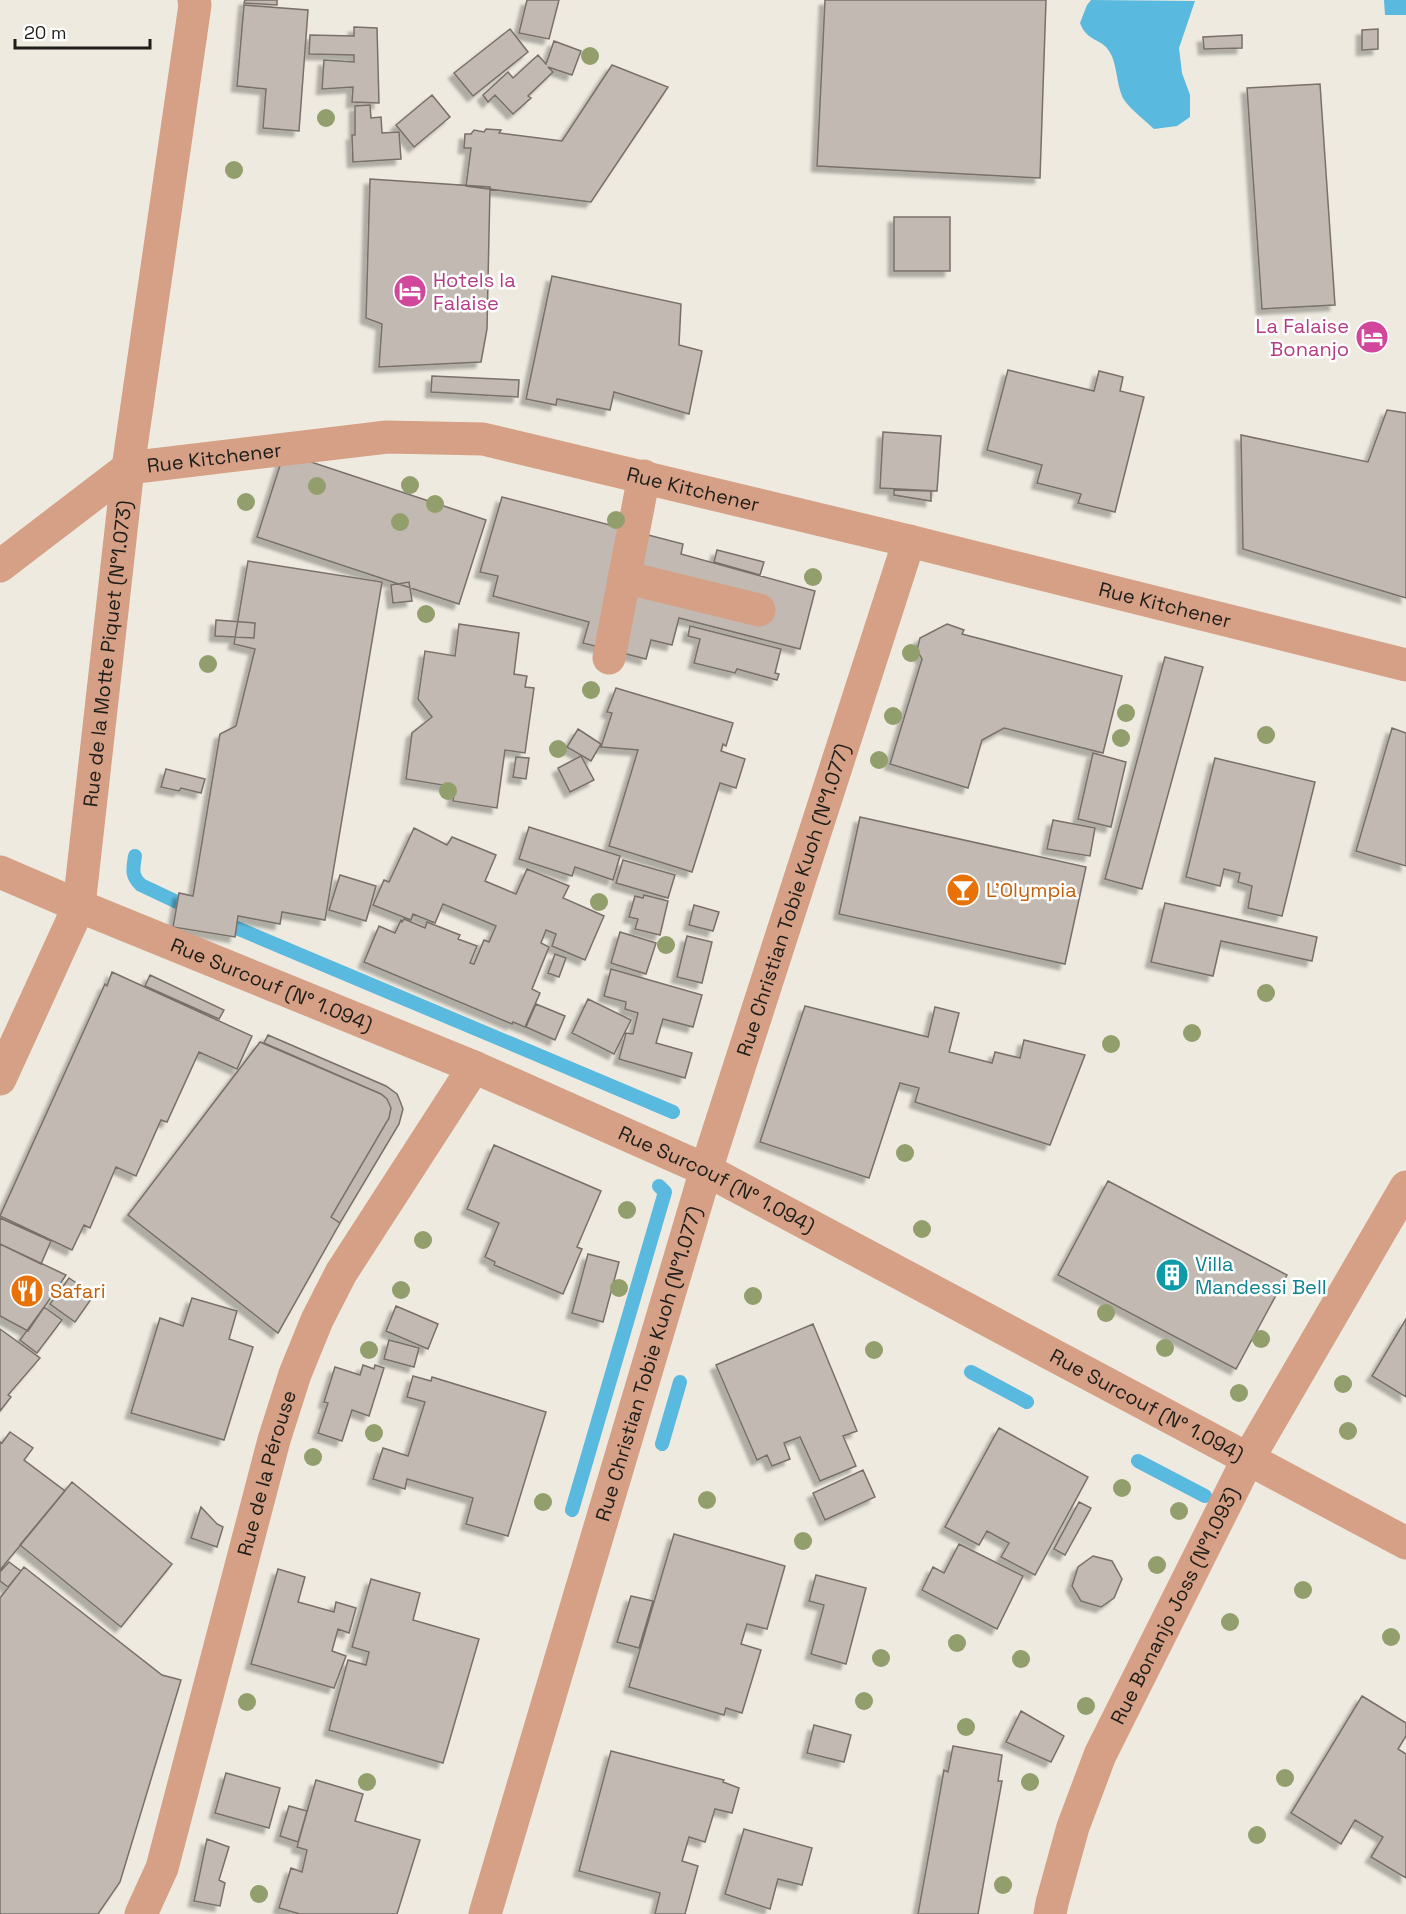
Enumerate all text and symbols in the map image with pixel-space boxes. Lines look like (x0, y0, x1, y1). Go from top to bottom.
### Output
scale bar (15, 12, 150, 50)
text: 20 m (24, 21, 67, 44)
place label: Hotels la Falaise (433, 267, 516, 316)
hotel icon: Hotels la Falaise (392, 273, 428, 309)
place label: La Falaise Bonanjo (1256, 313, 1349, 362)
hotel icon: La Falaise Bonanjo (1354, 319, 1390, 355)
street label: Rue Kitchener (145, 437, 283, 479)
street label: Rue Kitchener (624, 461, 762, 518)
street label: Rue de la Motte Piquet (N°1.073) (77, 499, 137, 808)
street label: Rue Kitchener (1096, 576, 1234, 634)
street label: Rue Christian Tobie Kuoh (N°1.077) (731, 740, 856, 1060)
bar icon: L'Olympia (945, 872, 981, 908)
place label: L'Olympia (986, 877, 1077, 903)
street label: Rue Surcouf (N° 1.094) (167, 932, 377, 1037)
street label: Rue Surcouf (N° 1.094) (614, 1120, 819, 1239)
street label: Rue Christian Tobie Kuoh (N°1.077) (589, 1203, 708, 1524)
place label: Villa Mandessi Bell (1195, 1251, 1327, 1300)
building icon: Villa Mandessi Bell (1154, 1257, 1190, 1293)
restaurant icon: Safari (9, 1273, 45, 1309)
place label: Safari (50, 1278, 106, 1304)
street label: Rue Surcouf (N° 1.094) (1045, 1343, 1248, 1467)
street label: Rue de la Pérouse (231, 1387, 302, 1559)
street label: Rue Bonanjo Joss (N°1.093) (1104, 1482, 1245, 1729)

